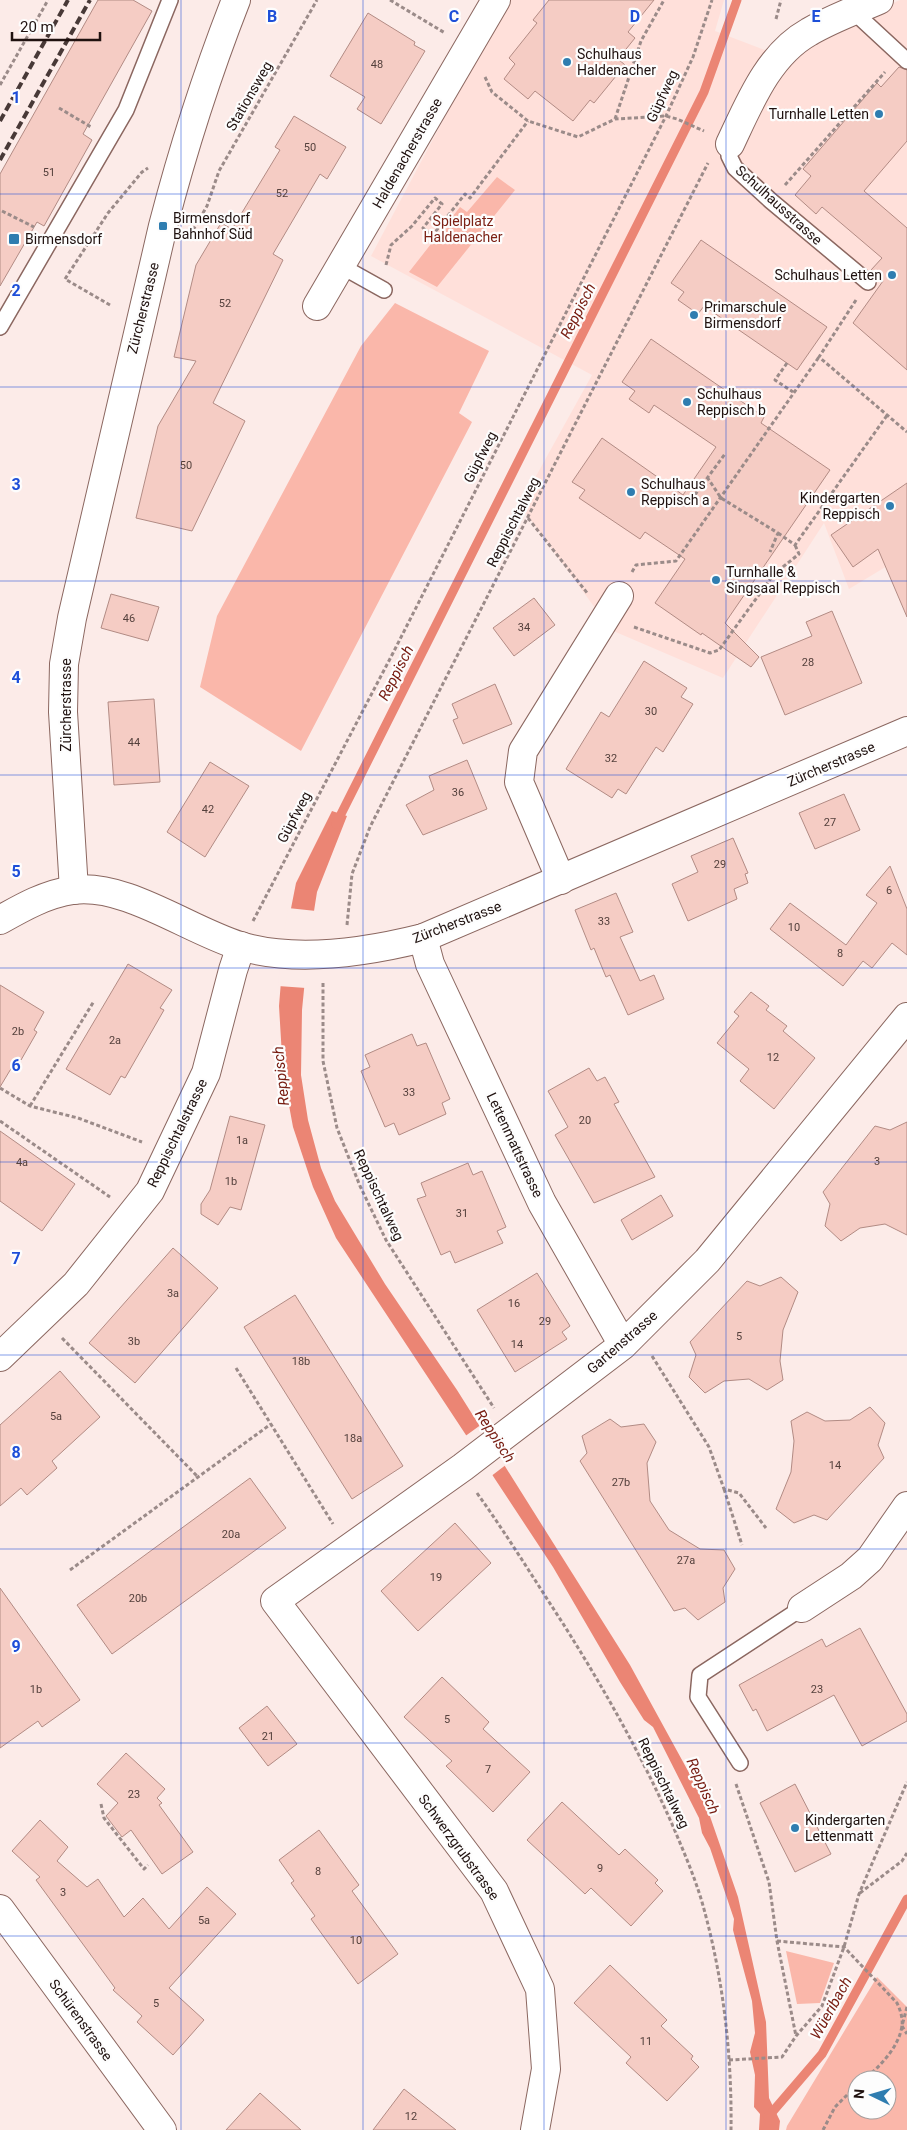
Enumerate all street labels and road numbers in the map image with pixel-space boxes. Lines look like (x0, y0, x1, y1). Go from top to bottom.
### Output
street label: Stationsweg (223, 59, 275, 133)
street label: Güpfweg (643, 67, 681, 125)
street label: Haldenacherstrasse (369, 95, 445, 211)
street label: Schulhausstrasse (733, 162, 825, 248)
street label: Zürcherstrasse (124, 261, 162, 355)
street label: Güpfweg (460, 429, 500, 485)
street label: Reppischtalweg (483, 474, 543, 570)
street label: Zürcherstrasse (58, 658, 74, 752)
street label: Zürcherstrasse (785, 738, 877, 790)
street label: Güpfweg (274, 789, 314, 845)
street label: Zürcherstrasse (410, 898, 504, 946)
street label: Reppischtalstrasse (144, 1076, 210, 1190)
street label: Lettenmattstrasse (484, 1090, 546, 1200)
street label: Reppischtalweg (351, 1147, 407, 1243)
street label: Gartenstrasse (584, 1307, 660, 1377)
street label: Reppischtalweg (635, 1735, 693, 1831)
street label: Schwerzgrubstrasse (415, 1791, 503, 1903)
street label: Schürenstrasse (46, 1976, 116, 2064)

